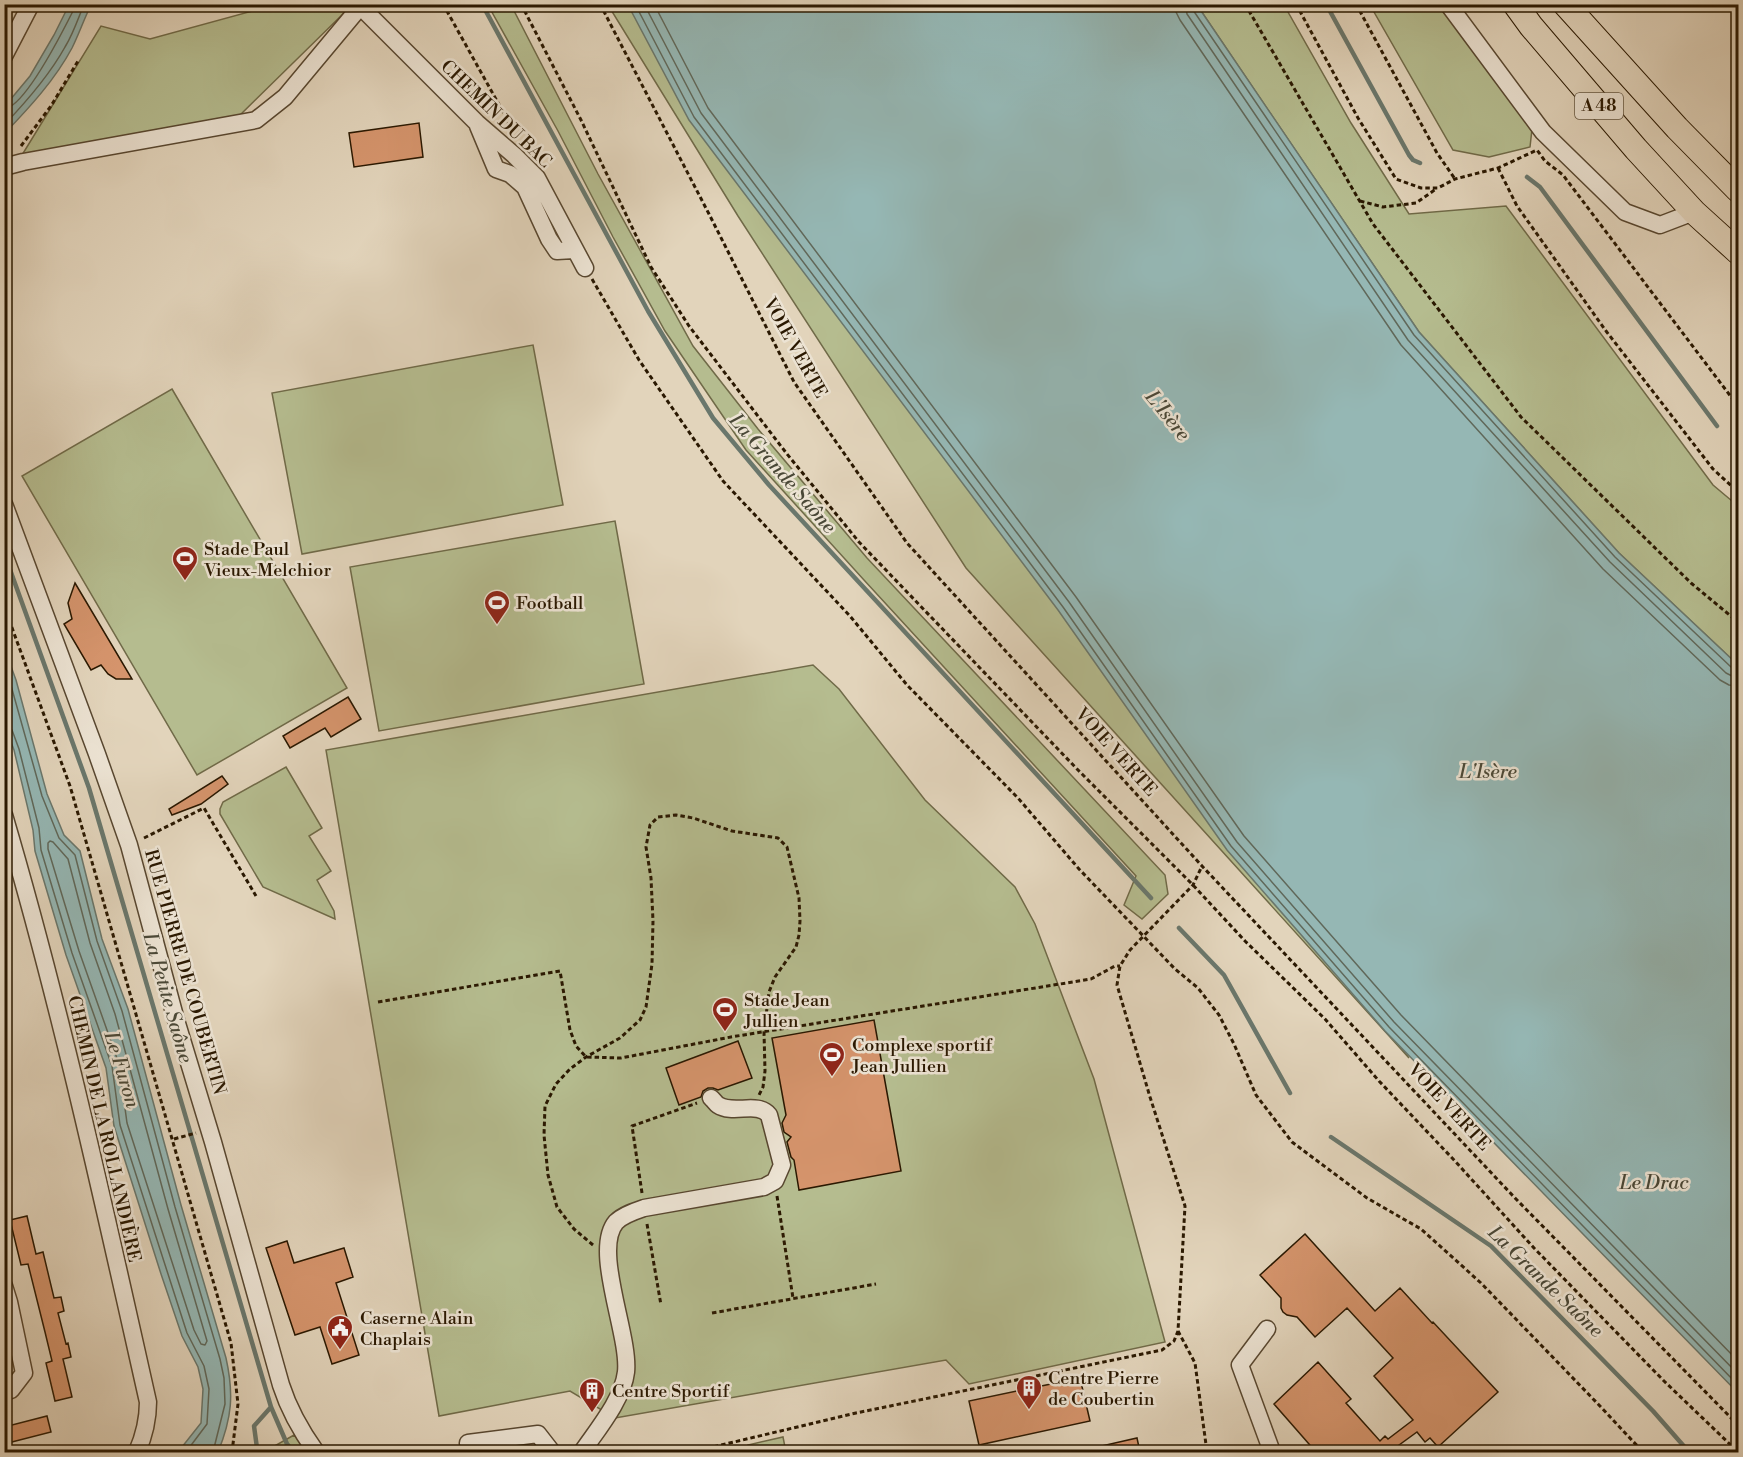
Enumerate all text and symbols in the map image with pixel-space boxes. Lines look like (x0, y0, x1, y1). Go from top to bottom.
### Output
street label: CHEMIN DU BAC (436, 55, 556, 173)
road number: A 48 (1575, 93, 1623, 119)
street label: VOIE VERTE (757, 293, 832, 402)
water label: L'Isère (1138, 385, 1195, 447)
water label: La Grande Saône (723, 408, 841, 540)
place label: Stade Paul Vieux-Melchior (203, 538, 331, 582)
sports icon: Stade Paul Vieux-Melchior (170, 544, 200, 582)
sports icon: Football (482, 588, 512, 626)
place label: Football (516, 592, 584, 615)
street label: VOIE VERTE (1069, 702, 1162, 801)
water label: L'Isère (1458, 760, 1518, 785)
street label: RUE PIERRE DE COUBERTIN (139, 847, 231, 1098)
water label: La Petite Saône (136, 929, 198, 1067)
place label: Stade Jean Jullien (743, 989, 830, 1033)
street label: CHEMIN DE LA ROLLANDIÈRE (62, 994, 146, 1264)
sports icon: Stade Jean Jullien (710, 995, 740, 1033)
water label: Le Furon (97, 1028, 145, 1112)
place label: Complexe sportif Jean Jullien (851, 1034, 993, 1078)
sports icon: Complexe sportif Jean Jullien (817, 1040, 847, 1078)
street label: VOIE VERTE (1402, 1058, 1495, 1156)
water label: Le Drac (1618, 1171, 1689, 1196)
water label: La Grande Saône (1481, 1220, 1608, 1344)
place label: Caserne Alain Chaplais (360, 1307, 474, 1351)
public building icon: Caserne Alain Chaplais (325, 1313, 355, 1351)
place label: Centre Pierre de Coubertin (1048, 1367, 1159, 1411)
building icon: Centre Pierre de Coubertin (1014, 1373, 1044, 1411)
building icon: Centre Sportif (577, 1376, 607, 1414)
place label: Centre Sportif (612, 1380, 730, 1403)

